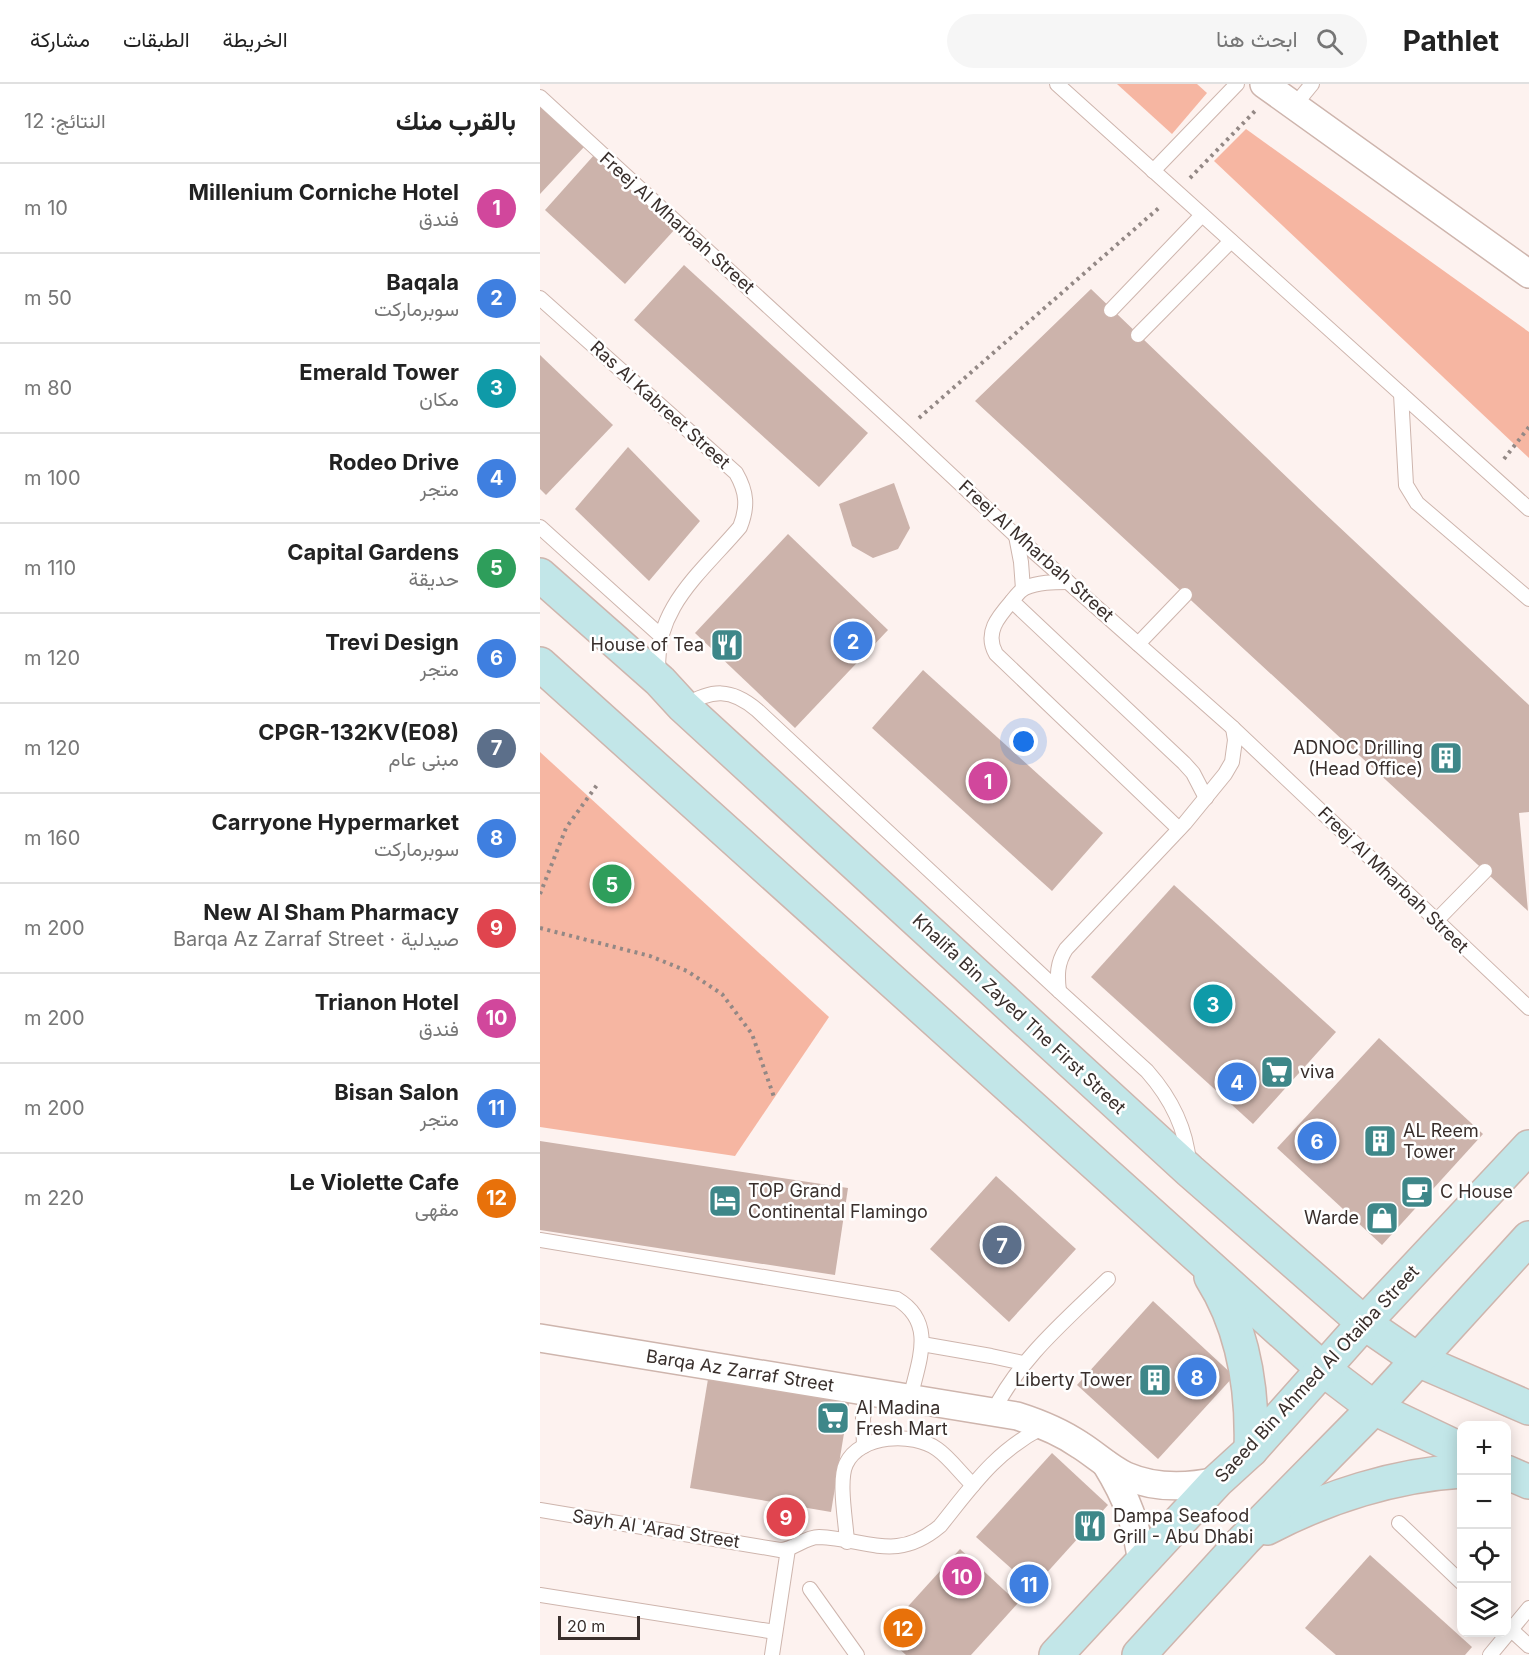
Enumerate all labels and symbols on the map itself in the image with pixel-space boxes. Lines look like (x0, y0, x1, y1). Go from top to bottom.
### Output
street label: Freej Al Mharbah Street (596, 148, 759, 298)
street label: Ras Al Kabreet Street (586, 336, 734, 473)
street label: Freej Al Mharbah Street (955, 476, 1118, 626)
pin: 2 (834, 618, 872, 664)
restaurant icon: House of Tea (709, 627, 745, 663)
place label: House of Tea (591, 634, 704, 655)
your location (1009, 727, 1038, 756)
place label: ADNOC Drilling (Head Office) (1293, 737, 1423, 779)
building icon: ADNOC Drilling (Head Office) (1428, 740, 1464, 776)
pin: 1 (968, 758, 1008, 804)
street label: Freej Al Mharbah Street (1314, 802, 1473, 957)
pin: 5 (592, 862, 632, 906)
street label: Khalifa Bin Zayed The First Street (909, 909, 1130, 1118)
pin: 3 (1194, 982, 1232, 1026)
supermarket icon: viva (1259, 1054, 1295, 1090)
pin: 4 (1218, 1060, 1256, 1104)
place label: viva (1300, 1061, 1335, 1082)
pin: 6 (1298, 1118, 1336, 1164)
place label: AL Reem Tower (1403, 1120, 1479, 1162)
building icon: AL Reem Tower (1362, 1123, 1398, 1159)
cafe icon: C House (1399, 1174, 1435, 1210)
place label: TOP Grand Continental Flamingo (748, 1180, 928, 1222)
place label: C House (1440, 1181, 1513, 1202)
hotel icon: TOP Grand Continental Flamingo (707, 1183, 743, 1219)
shop icon: Warde (1364, 1200, 1400, 1236)
place label: Warde (1304, 1207, 1359, 1228)
pin: 7 (982, 1222, 1022, 1268)
street label: Saeed Bin Ahmed Al Otaiba Street (1210, 1261, 1423, 1487)
street label: Barqa Az Zarraf Street (645, 1345, 836, 1396)
pin: 8 (1178, 1354, 1216, 1400)
building icon: Liberty Tower (1137, 1362, 1173, 1398)
place label: Liberty Tower (1015, 1369, 1132, 1390)
place label: Al Madina Fresh Mart (856, 1397, 948, 1439)
supermarket icon: Al Madina Fresh Mart (815, 1400, 851, 1436)
pin: 9 (766, 1494, 806, 1540)
street label: Sayh Al 'Arad Street (571, 1505, 741, 1552)
place label: Dampa Seafood Grill - Abu Dhabi (1113, 1505, 1253, 1547)
restaurant icon: Dampa Seafood Grill - Abu Dhabi (1072, 1508, 1108, 1544)
pin: 10 (942, 1554, 982, 1598)
pin: 11 (1010, 1562, 1048, 1606)
pin: 12 (884, 1606, 922, 1650)
scale bar (558, 1613, 640, 1640)

